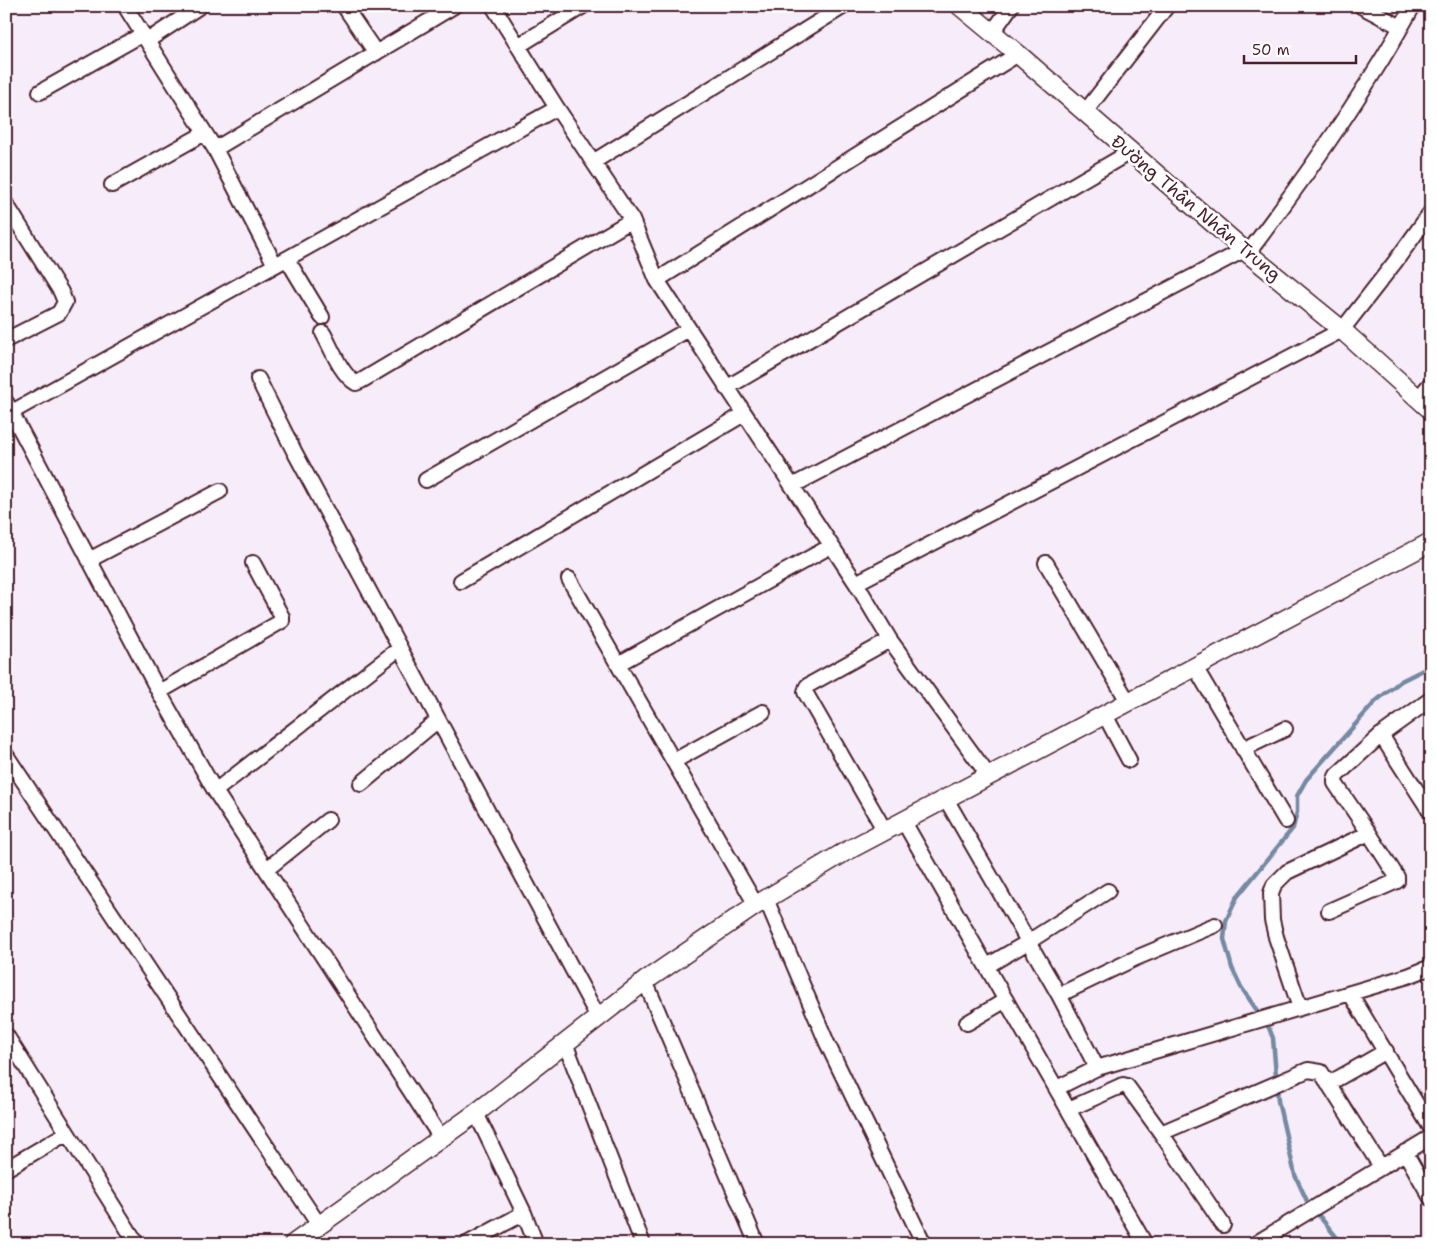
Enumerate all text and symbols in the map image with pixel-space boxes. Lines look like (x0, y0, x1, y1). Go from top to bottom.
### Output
scale bar (1244, 32, 1357, 64)
text: 50 m (1252, 40, 1290, 60)
street label: Đường Thân Nhân Trung (1106, 130, 1286, 286)

